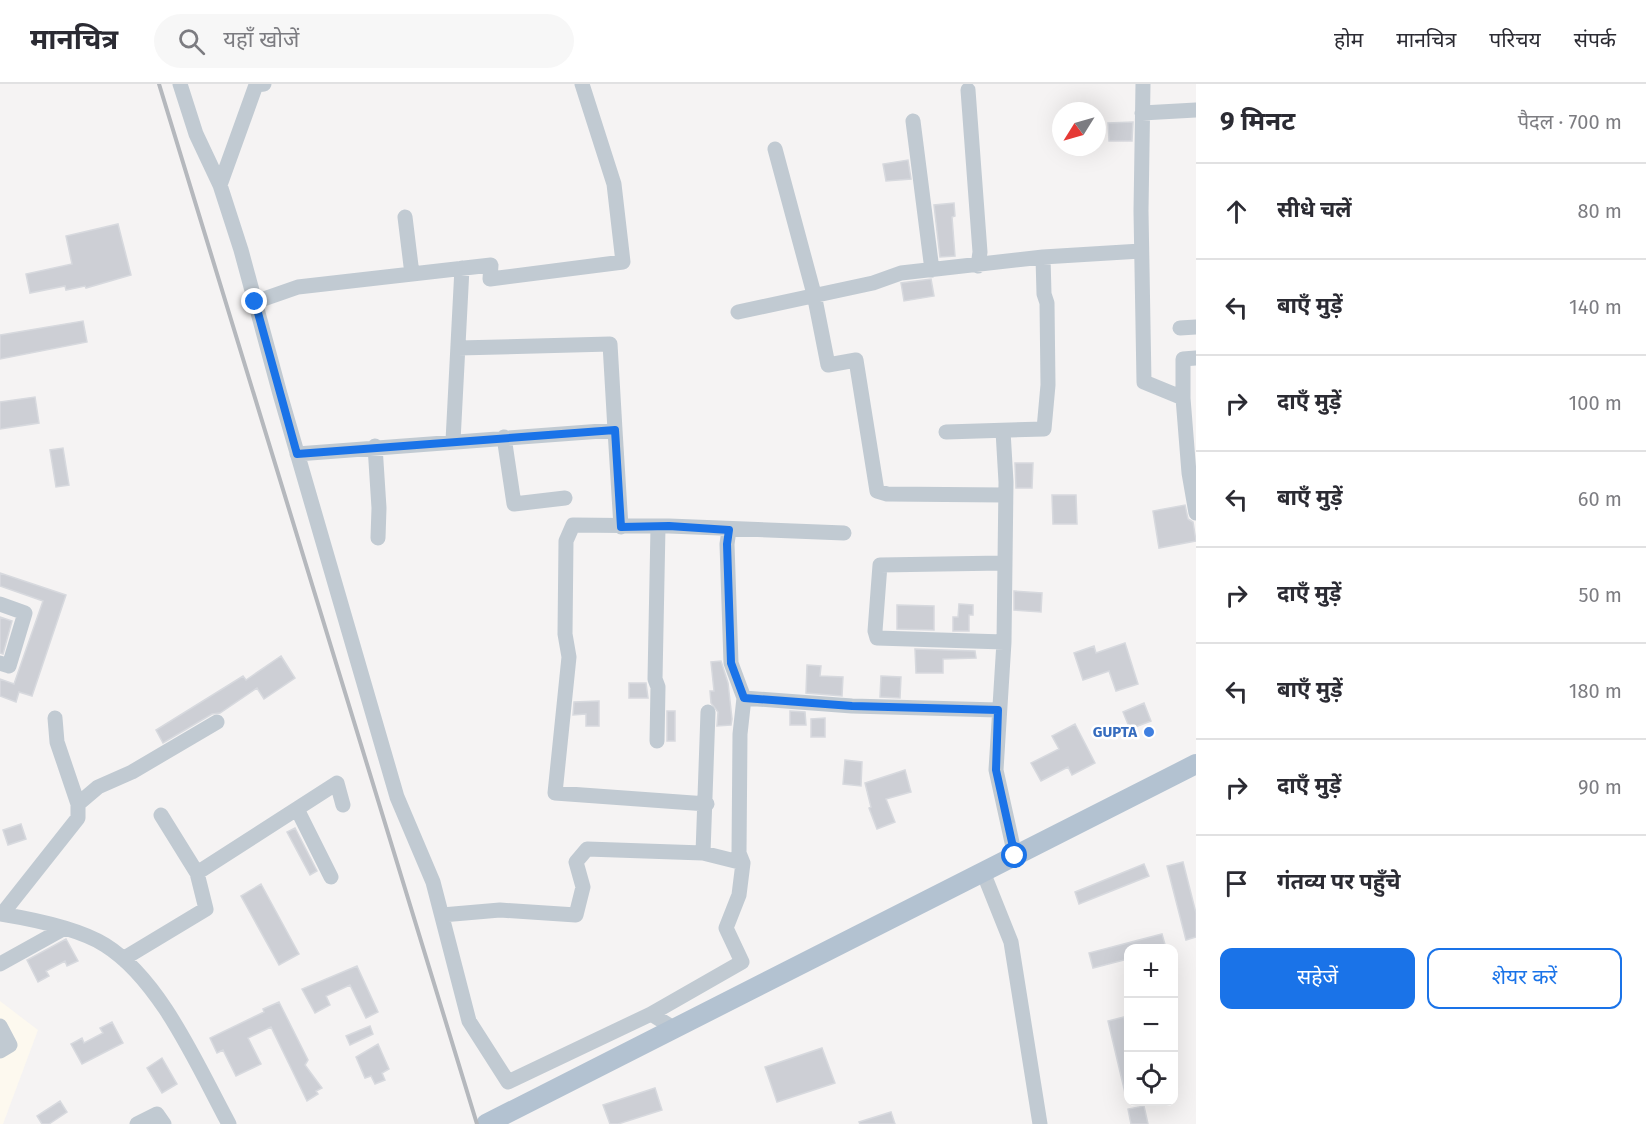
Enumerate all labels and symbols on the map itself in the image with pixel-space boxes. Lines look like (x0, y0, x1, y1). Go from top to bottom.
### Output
north arrow (1052, 102, 1106, 156)
route end (241, 288, 267, 314)
place label: GUPTA (1093, 723, 1138, 741)
marker: GUPTA (1142, 725, 1156, 739)
route start (1001, 842, 1027, 868)

